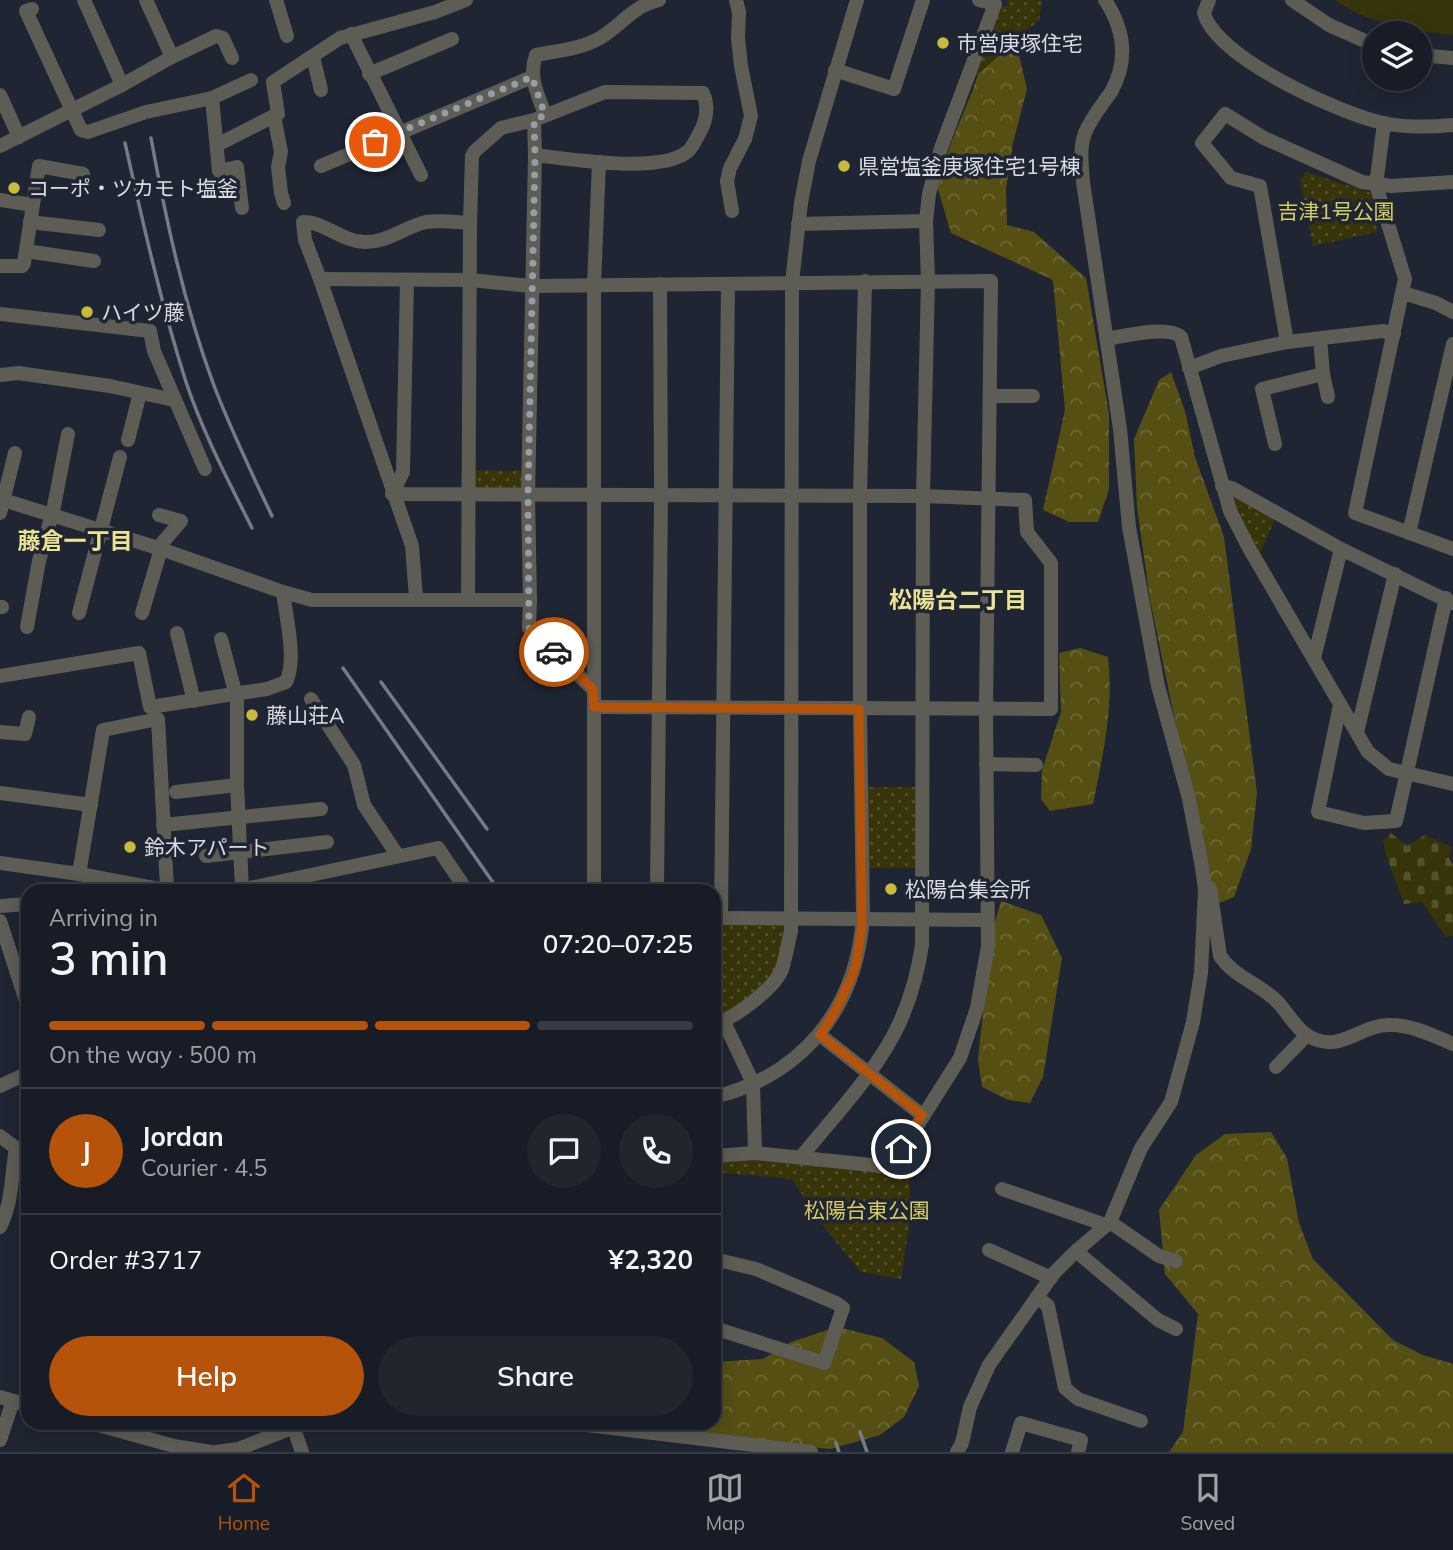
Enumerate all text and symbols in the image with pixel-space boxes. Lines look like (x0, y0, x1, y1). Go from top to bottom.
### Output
map controls (1362, 21, 1432, 91)
button: layers (1362, 21, 1432, 91)
place label: 市営庚塚住宅 (957, 30, 1083, 56)
marker: 市営庚塚住宅 (935, 35, 951, 51)
pin (345, 112, 405, 172)
icon: bag (356, 123, 394, 161)
place label: 県営塩釜庚塚住宅1号棟 (858, 153, 1081, 179)
marker: 県営塩釜庚塚住宅1号棟 (836, 158, 852, 174)
place label: コーポ・ツカモト塩釜 (28, 175, 238, 201)
marker: コーポ・ツカモト塩釜 (6, 180, 22, 196)
park label: 吉津1号公園 (1277, 198, 1395, 224)
place label: ハイツ藤 (101, 299, 185, 325)
marker: ハイツ藤 (79, 304, 95, 320)
district label: 藤倉一丁目 (18, 526, 133, 555)
district label: 松陽台二丁目 (889, 585, 1027, 614)
courier (519, 617, 589, 687)
icon: car (535, 633, 573, 671)
place label: 藤山荘A (266, 702, 345, 728)
marker: 藤山荘A (244, 707, 260, 723)
place label: 鈴木アパート (144, 834, 270, 860)
marker: 鈴木アパート (122, 839, 138, 855)
place label: 松陽台集会所 (905, 876, 1031, 902)
marker: 松陽台集会所 (883, 881, 899, 897)
text: Arriving in (49, 903, 158, 932)
text: 07:20–07:25 (543, 927, 693, 960)
text: 3 min (49, 929, 168, 987)
text: On the way · 500 m (49, 1040, 257, 1069)
button: chat (527, 1114, 601, 1188)
button: phone (619, 1114, 693, 1188)
pin (871, 1119, 931, 1179)
text: Jordan (141, 1120, 224, 1153)
icon: home (882, 1130, 920, 1168)
text: J (81, 1135, 91, 1168)
text: Courier · 4.5 (141, 1153, 267, 1182)
park label: 松陽台東公園 (804, 1197, 930, 1223)
text: Order #3717 (49, 1243, 202, 1276)
text: ¥2,320 (609, 1243, 693, 1276)
button: Help (49, 1336, 364, 1416)
button: Share (378, 1336, 693, 1416)
tab: Home (218, 1469, 270, 1535)
tab: Map (706, 1469, 745, 1535)
tab: Saved (1180, 1469, 1235, 1535)

